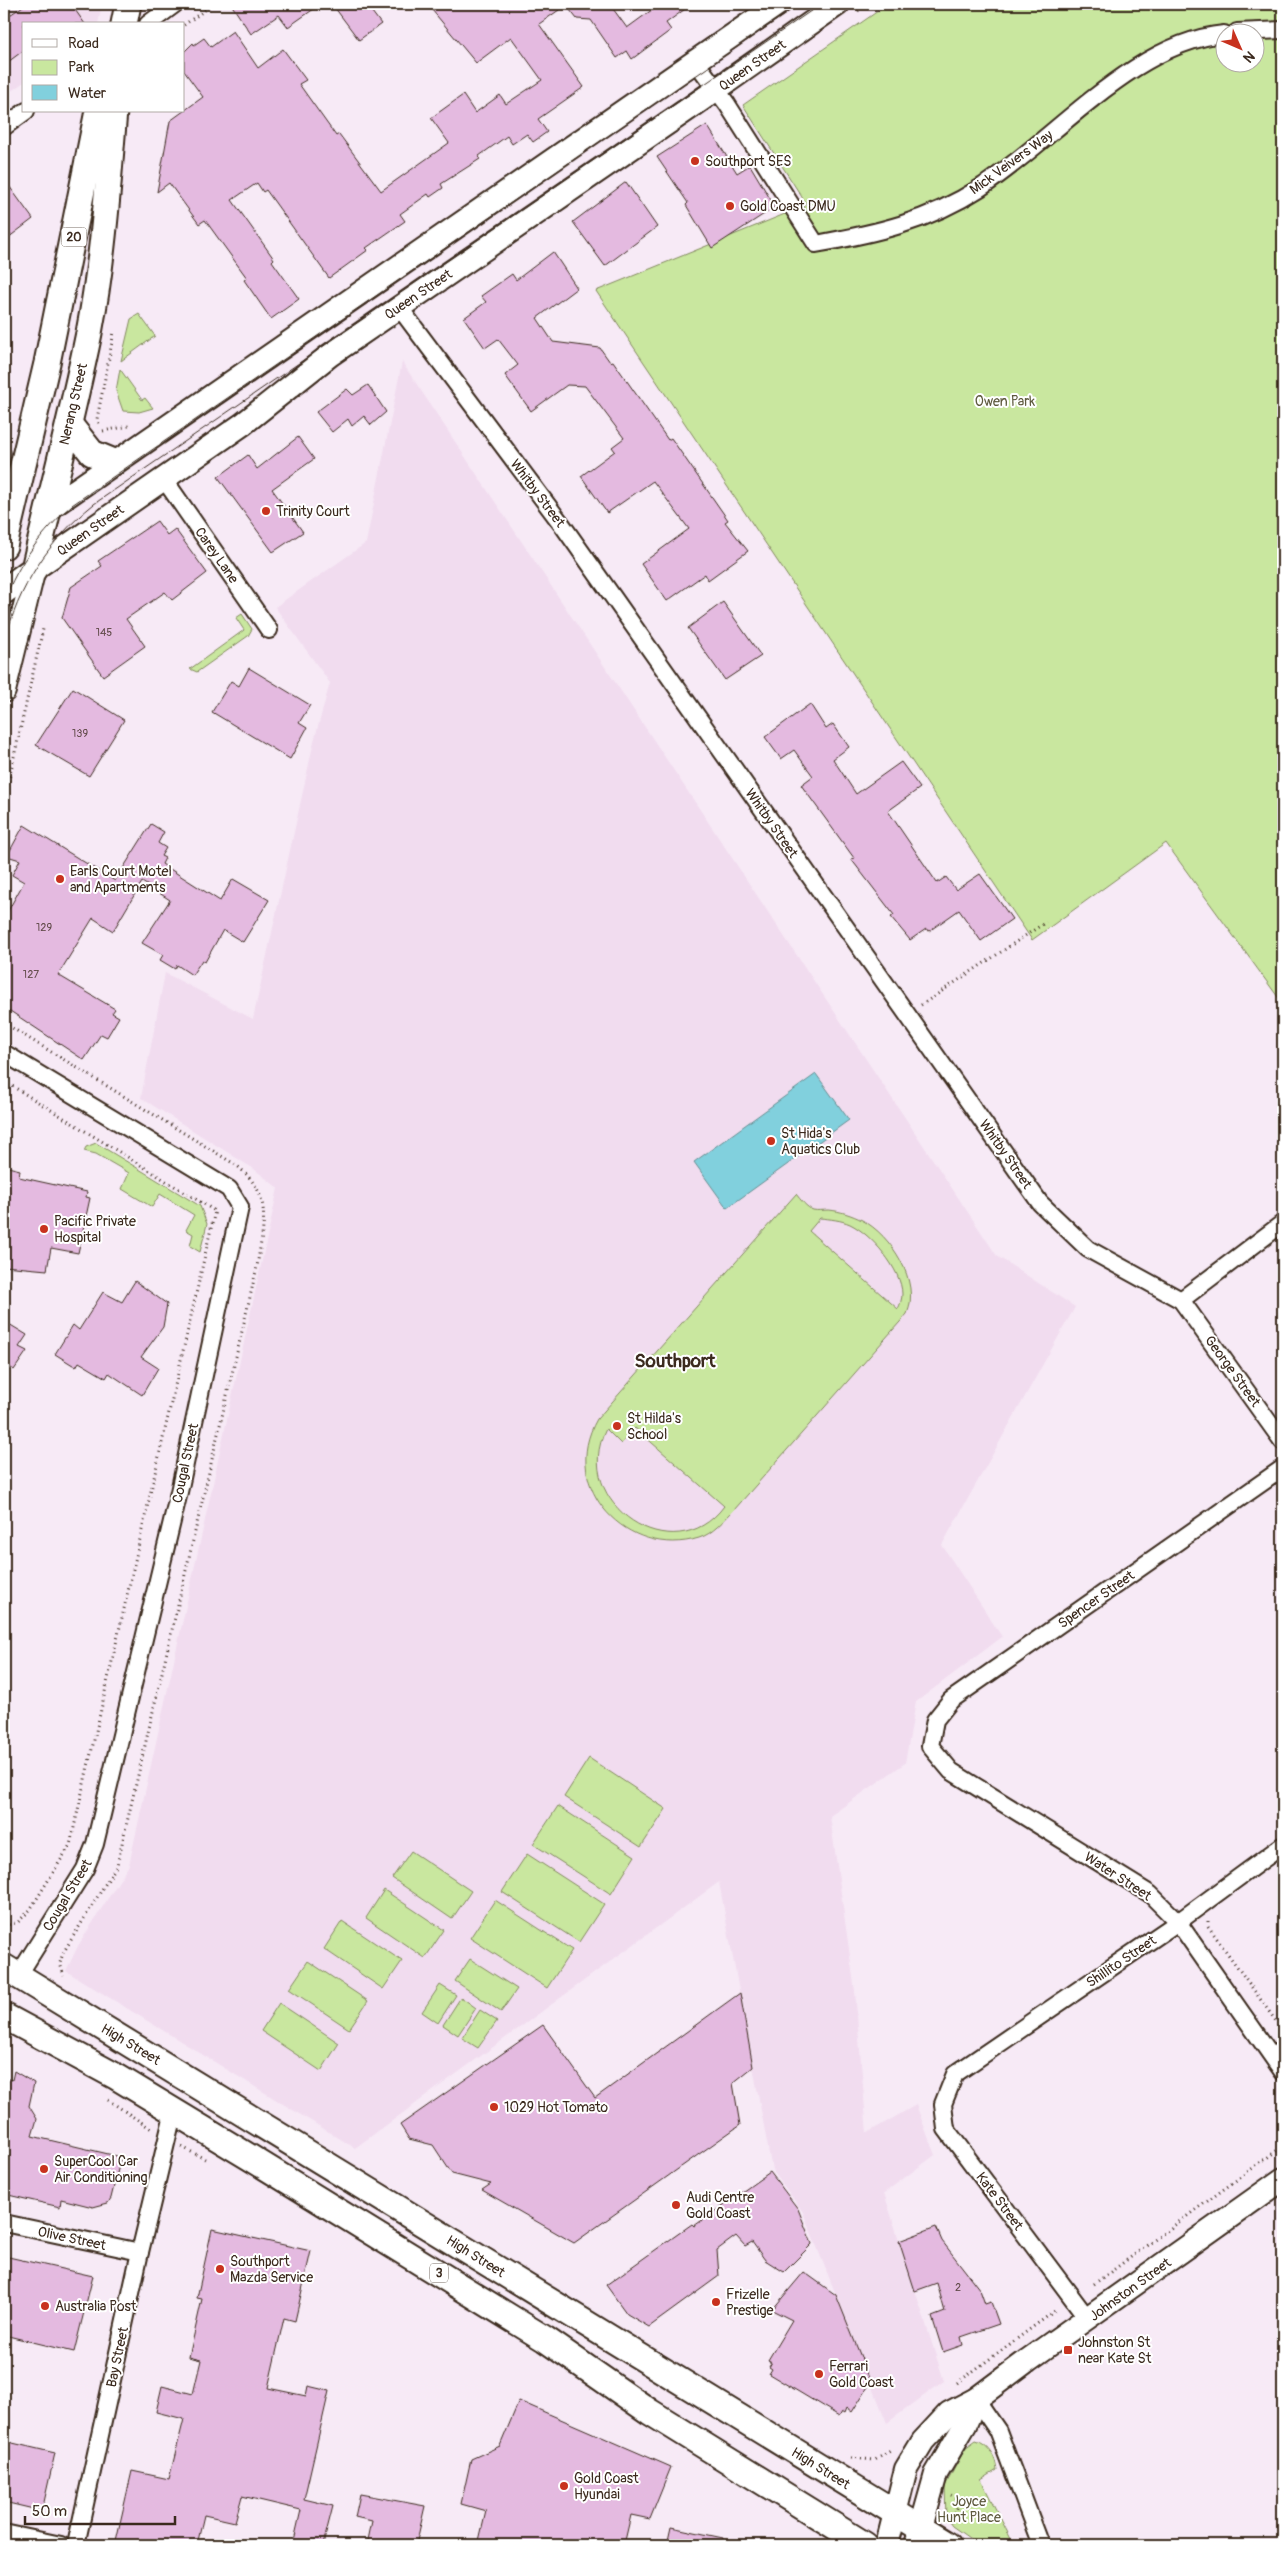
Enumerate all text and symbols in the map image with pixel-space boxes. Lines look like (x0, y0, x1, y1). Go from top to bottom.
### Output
legend (22, 22, 185, 112)
north arrow (1214, 22, 1264, 72)
text: Road (68, 34, 99, 53)
street label: Queen Street (715, 36, 789, 95)
text: N (1239, 47, 1258, 66)
text: Park (68, 58, 95, 77)
text: Water (68, 84, 107, 103)
street label: Mick Veivers Way (966, 127, 1056, 198)
place label: Southport SES (705, 153, 791, 170)
marker: Southport SES (689, 155, 701, 167)
place label: Gold Coast DMU (740, 198, 836, 215)
marker: Gold Coast DMU (724, 200, 736, 212)
road number: 20 (62, 228, 86, 246)
street label: Queen Street (381, 265, 456, 323)
street label: Nerang Street (56, 361, 91, 447)
park label: Owen Park (975, 393, 1035, 410)
street label: Whitby Street (507, 456, 569, 531)
street label: Queen Street (53, 501, 127, 560)
place label: Trinity Court (276, 503, 350, 520)
marker: Trinity Court (260, 505, 272, 517)
street label: Carey Lane (191, 524, 242, 587)
house number: 145 (96, 626, 112, 639)
house number: 139 (72, 727, 88, 740)
street label: Whitby Street (741, 785, 802, 861)
place label: Earls Court Motel and Apartments (70, 863, 172, 896)
marker: Earls Court Motel and Apartments (54, 873, 66, 885)
house number: 129 (36, 921, 52, 934)
house number: 127 (23, 968, 39, 981)
street label: Whitby Street (975, 1116, 1036, 1192)
place label: St Hida's Aquatics Club (781, 1125, 860, 1158)
marker: St Hida's Aquatics Club (765, 1135, 777, 1147)
place label: Pacific Private Hospital (54, 1213, 136, 1246)
marker: Pacific Private Hospital (38, 1223, 50, 1235)
street label: George Street (1201, 1332, 1264, 1410)
district label: Southport (634, 1349, 717, 1373)
place label: St Hilda's School (627, 1410, 682, 1443)
marker: St Hilda's School (611, 1420, 623, 1432)
street label: Cougal Street (169, 1421, 202, 1505)
street label: Spencer Street (1055, 1567, 1138, 1632)
street label: Water Street (1081, 1848, 1155, 1905)
street label: Cougal Street (39, 1856, 96, 1934)
street label: Shillito Street (1083, 1932, 1160, 1991)
street label: High Street (98, 2020, 164, 2069)
place label: 1029 Hot Tomato (504, 2099, 609, 2116)
marker: 1029 Hot Tomato (488, 2101, 500, 2113)
place label: SuperCool Car Air Conditioning (54, 2153, 148, 2186)
marker: SuperCool Car Air Conditioning (38, 2163, 50, 2175)
street label: Kate Street (972, 2169, 1027, 2234)
place label: Audi Centre Gold Coast (686, 2189, 754, 2222)
marker: Audi Centre Gold Coast (670, 2199, 682, 2211)
street label: Olive Street (36, 2223, 108, 2254)
street label: High Street (443, 2232, 509, 2281)
place label: Southport Mazda Service (230, 2253, 313, 2286)
street label: Johnston Street (1086, 2254, 1175, 2325)
marker: Southport Mazda Service (214, 2263, 226, 2275)
road number: 3 (430, 2264, 448, 2282)
house number: 2 (955, 2281, 961, 2294)
place label: Frizelle Prestige (726, 2286, 774, 2319)
marker: Frizelle Prestige (710, 2296, 722, 2308)
place label: Australia Post (55, 2298, 137, 2315)
marker: Australia Post (39, 2300, 51, 2312)
street label: Bay Street (103, 2325, 132, 2389)
place label: Johnston St near Kate St (1078, 2334, 1152, 2367)
marker: Johnston St near Kate St (1062, 2344, 1074, 2356)
place label: Ferrari Gold Coast (829, 2358, 894, 2391)
marker: Ferrari Gold Coast (813, 2368, 825, 2380)
street label: High Street (788, 2444, 854, 2493)
place label: Gold Coast Hyundai (574, 2470, 639, 2503)
marker: Gold Coast Hyundai (558, 2480, 570, 2492)
park label: Joyce Hunt Place (937, 2493, 1001, 2526)
scale bar (25, 2494, 175, 2526)
text: 50 m (32, 2502, 67, 2521)

